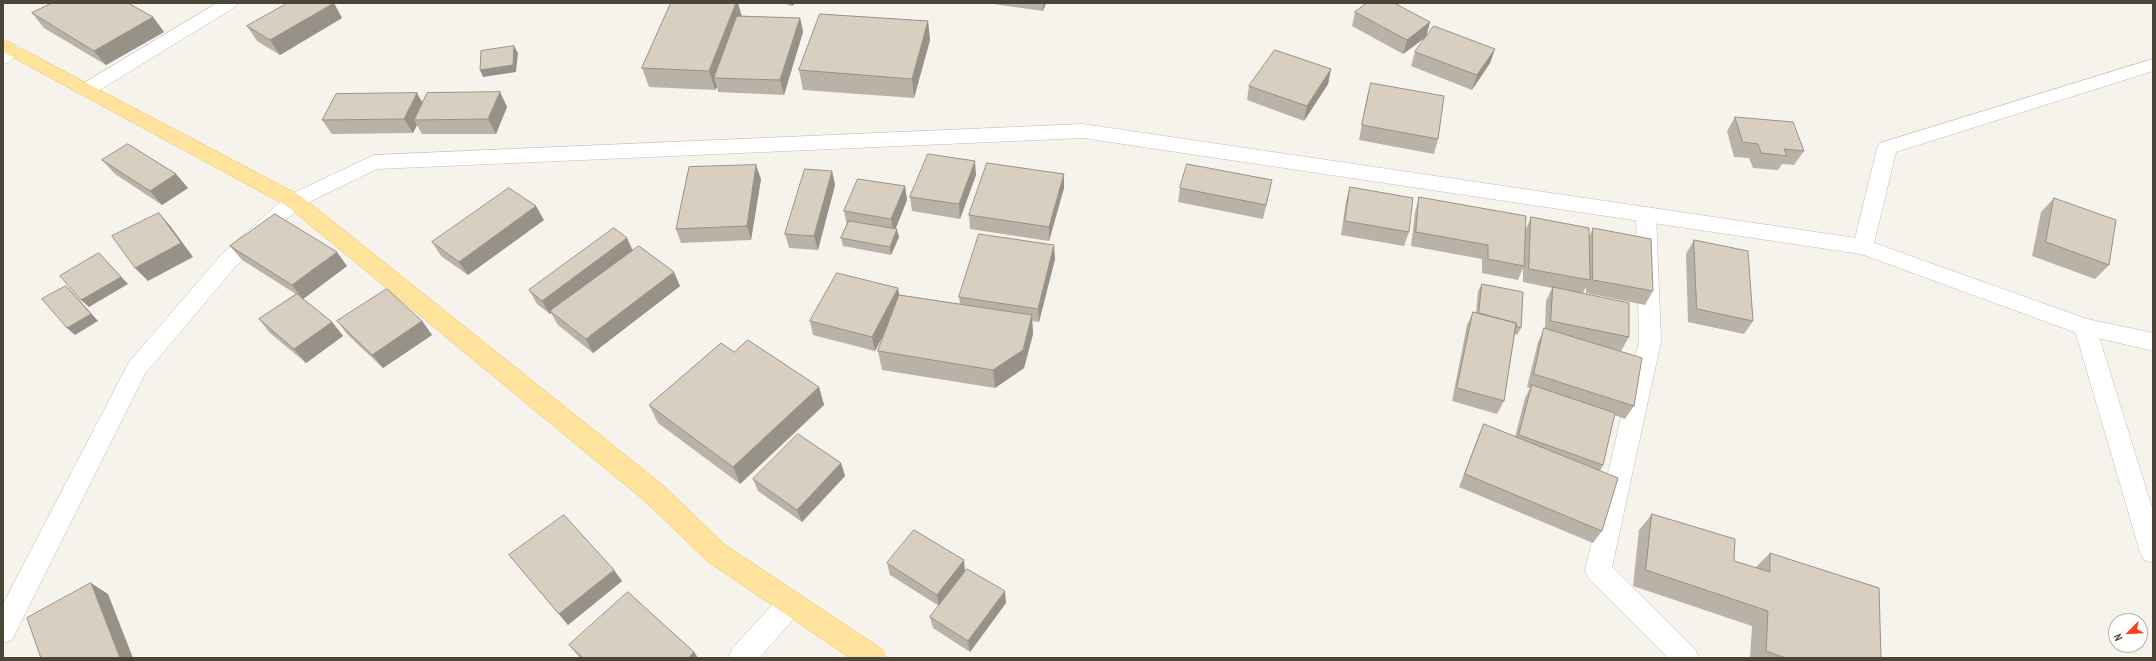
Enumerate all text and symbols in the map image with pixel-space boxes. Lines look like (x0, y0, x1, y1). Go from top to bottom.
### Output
north arrow (2108, 613, 2148, 653)
text: N (2110, 632, 2126, 643)

